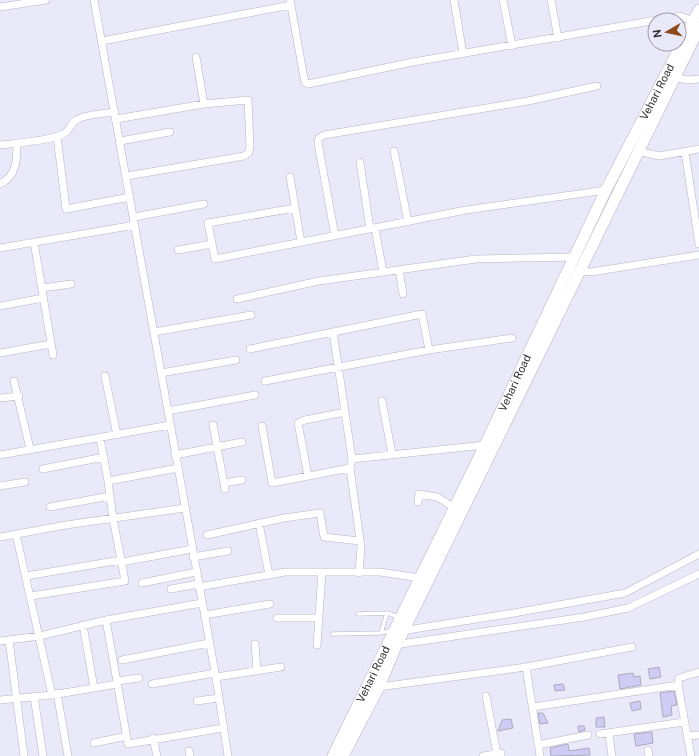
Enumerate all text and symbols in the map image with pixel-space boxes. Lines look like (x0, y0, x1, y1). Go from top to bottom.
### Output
north arrow (647, 12, 687, 52)
text: N (651, 28, 664, 39)
street label: Vehari Road (637, 62, 676, 122)
street label: Vehari Road (496, 353, 533, 413)
street label: Vehari Road (354, 644, 392, 704)

